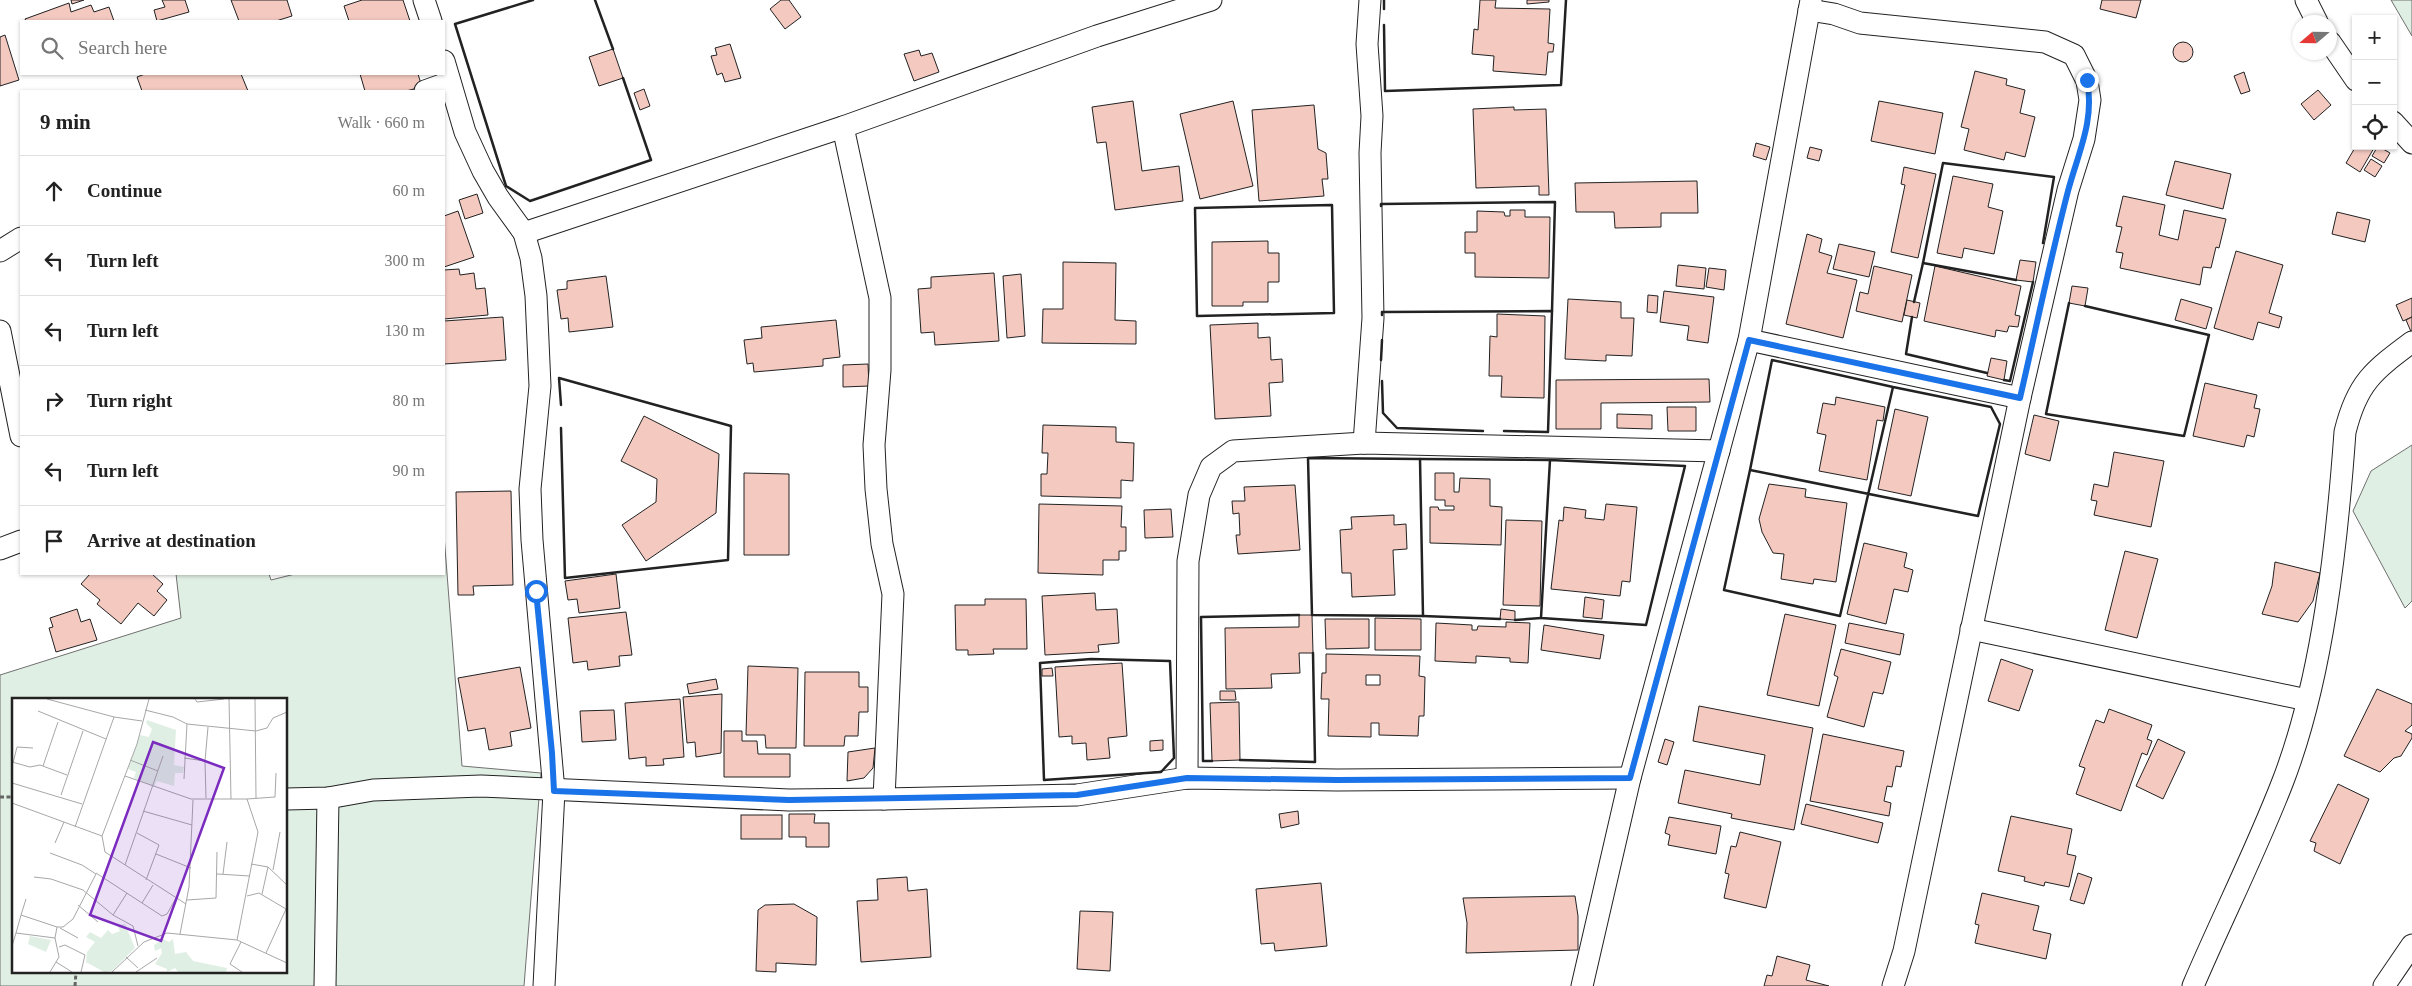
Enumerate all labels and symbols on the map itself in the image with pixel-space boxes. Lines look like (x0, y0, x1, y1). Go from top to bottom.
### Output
north arrow (2292, 15, 2337, 60)
route end (2076, 69, 2099, 92)
route start (525, 580, 548, 603)
inset map (12, 698, 288, 974)

